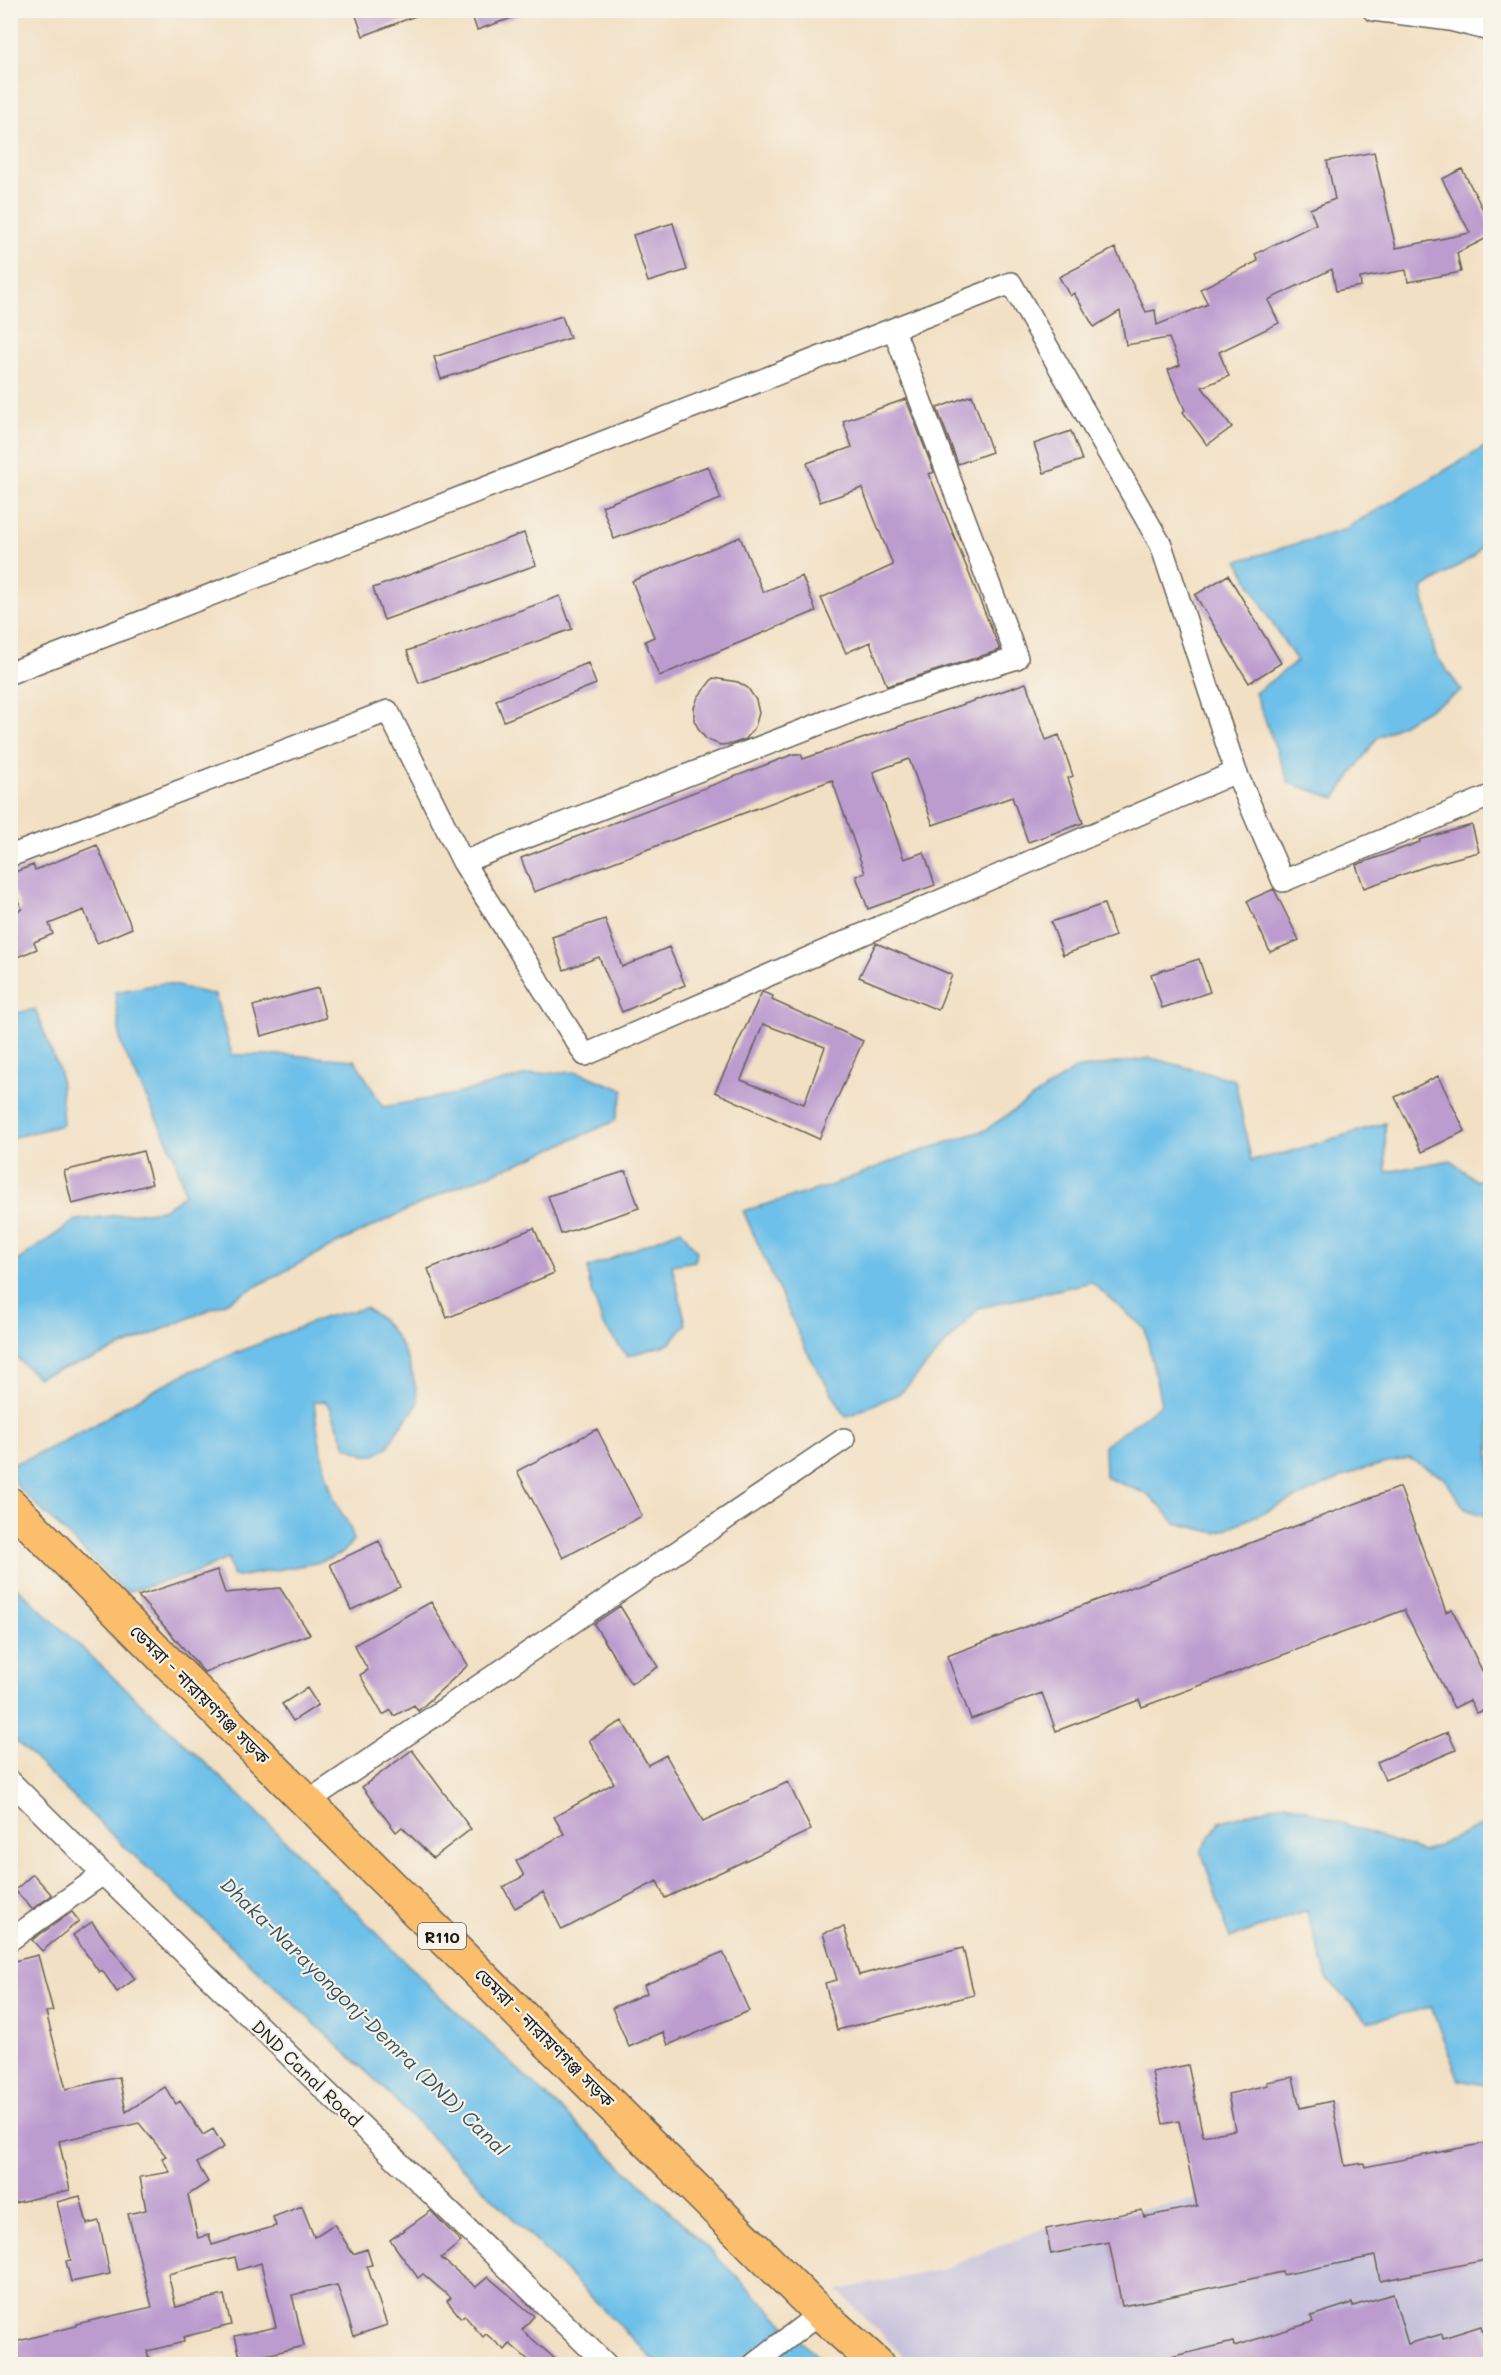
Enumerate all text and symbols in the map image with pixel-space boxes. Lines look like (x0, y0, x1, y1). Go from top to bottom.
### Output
street label: ডেমরা - নারায়ণগঞ্জ সড়ক (125, 1619, 275, 1769)
water label: Dhaka-Narayongonj-Demra (DND) Canal (216, 1871, 514, 2161)
road number: R110 (418, 1923, 466, 1949)
street label: ডেমরা - নারায়ণগঞ্জ সড়ক (470, 1962, 620, 2112)
street label: DND Canal Road (247, 2014, 367, 2132)

